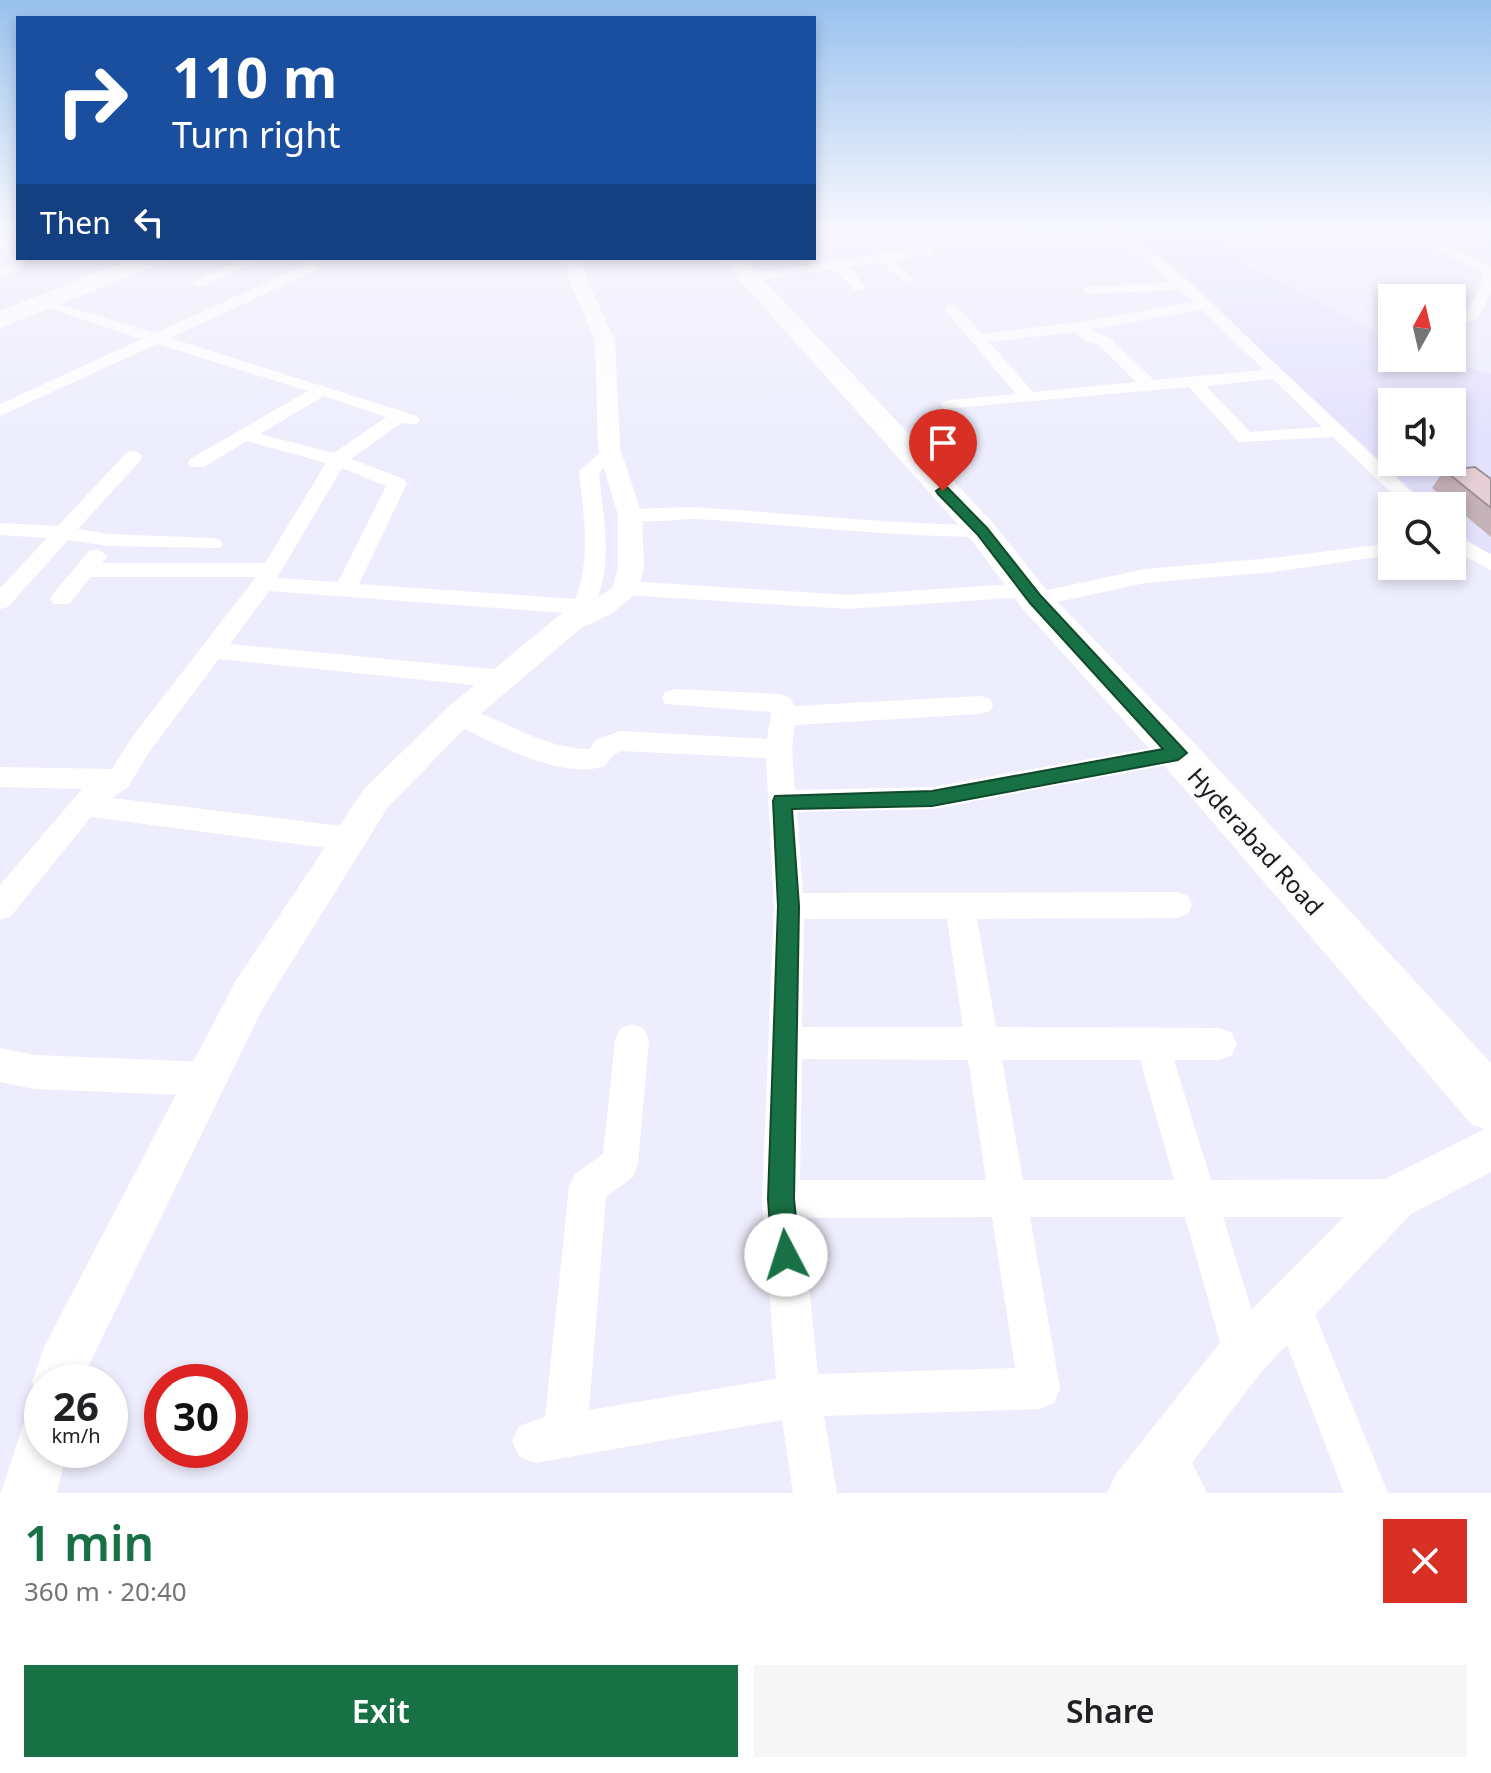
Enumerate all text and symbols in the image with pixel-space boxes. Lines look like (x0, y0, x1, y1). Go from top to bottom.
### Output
text: 110 m (172, 38, 337, 114)
icon: right (40, 48, 144, 152)
text: Turn right (172, 110, 340, 159)
icon: left (127, 200, 171, 244)
text: Then (40, 202, 111, 243)
north arrow (1378, 284, 1466, 372)
map controls (1378, 284, 1466, 580)
button: sound (1378, 388, 1466, 476)
pin (909, 409, 977, 491)
icon: arrive (921, 421, 965, 465)
button: search (1378, 492, 1466, 580)
street label: Hyderabad Road (1181, 760, 1331, 922)
position arrow (744, 1213, 828, 1297)
speed limit sign: 30 (144, 1364, 248, 1468)
text: 26 (53, 1378, 99, 1433)
text: km/h (51, 1422, 101, 1449)
text: 1 min (24, 1510, 154, 1575)
button: close (1383, 1519, 1467, 1603)
text: 360 m · 20:40 (24, 1573, 187, 1609)
button: Exit (24, 1665, 738, 1757)
button: Share (754, 1665, 1467, 1757)

